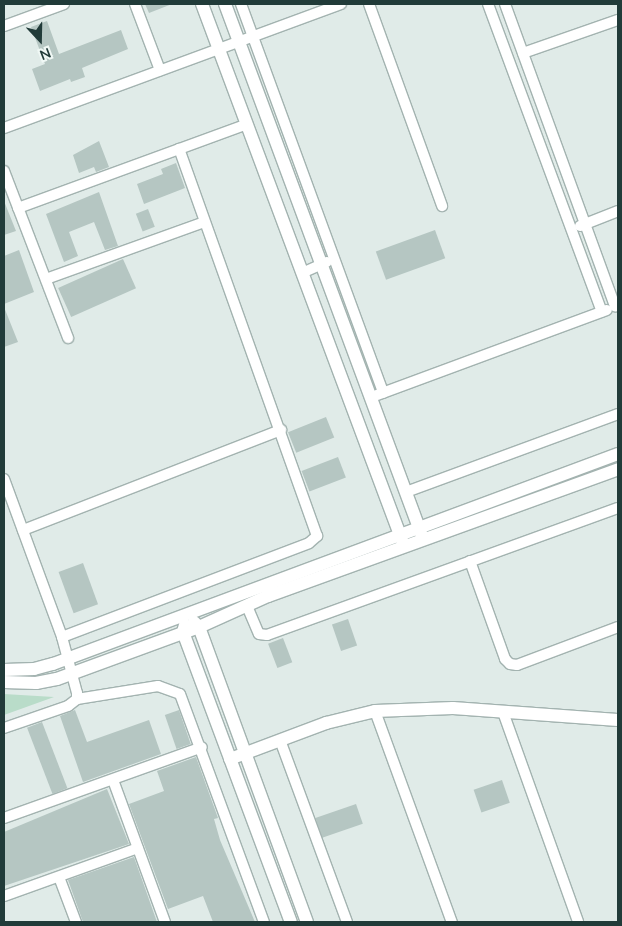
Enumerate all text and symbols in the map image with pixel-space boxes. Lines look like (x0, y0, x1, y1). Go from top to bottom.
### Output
north arrow (15, 15, 65, 65)
text: N (37, 44, 54, 64)

